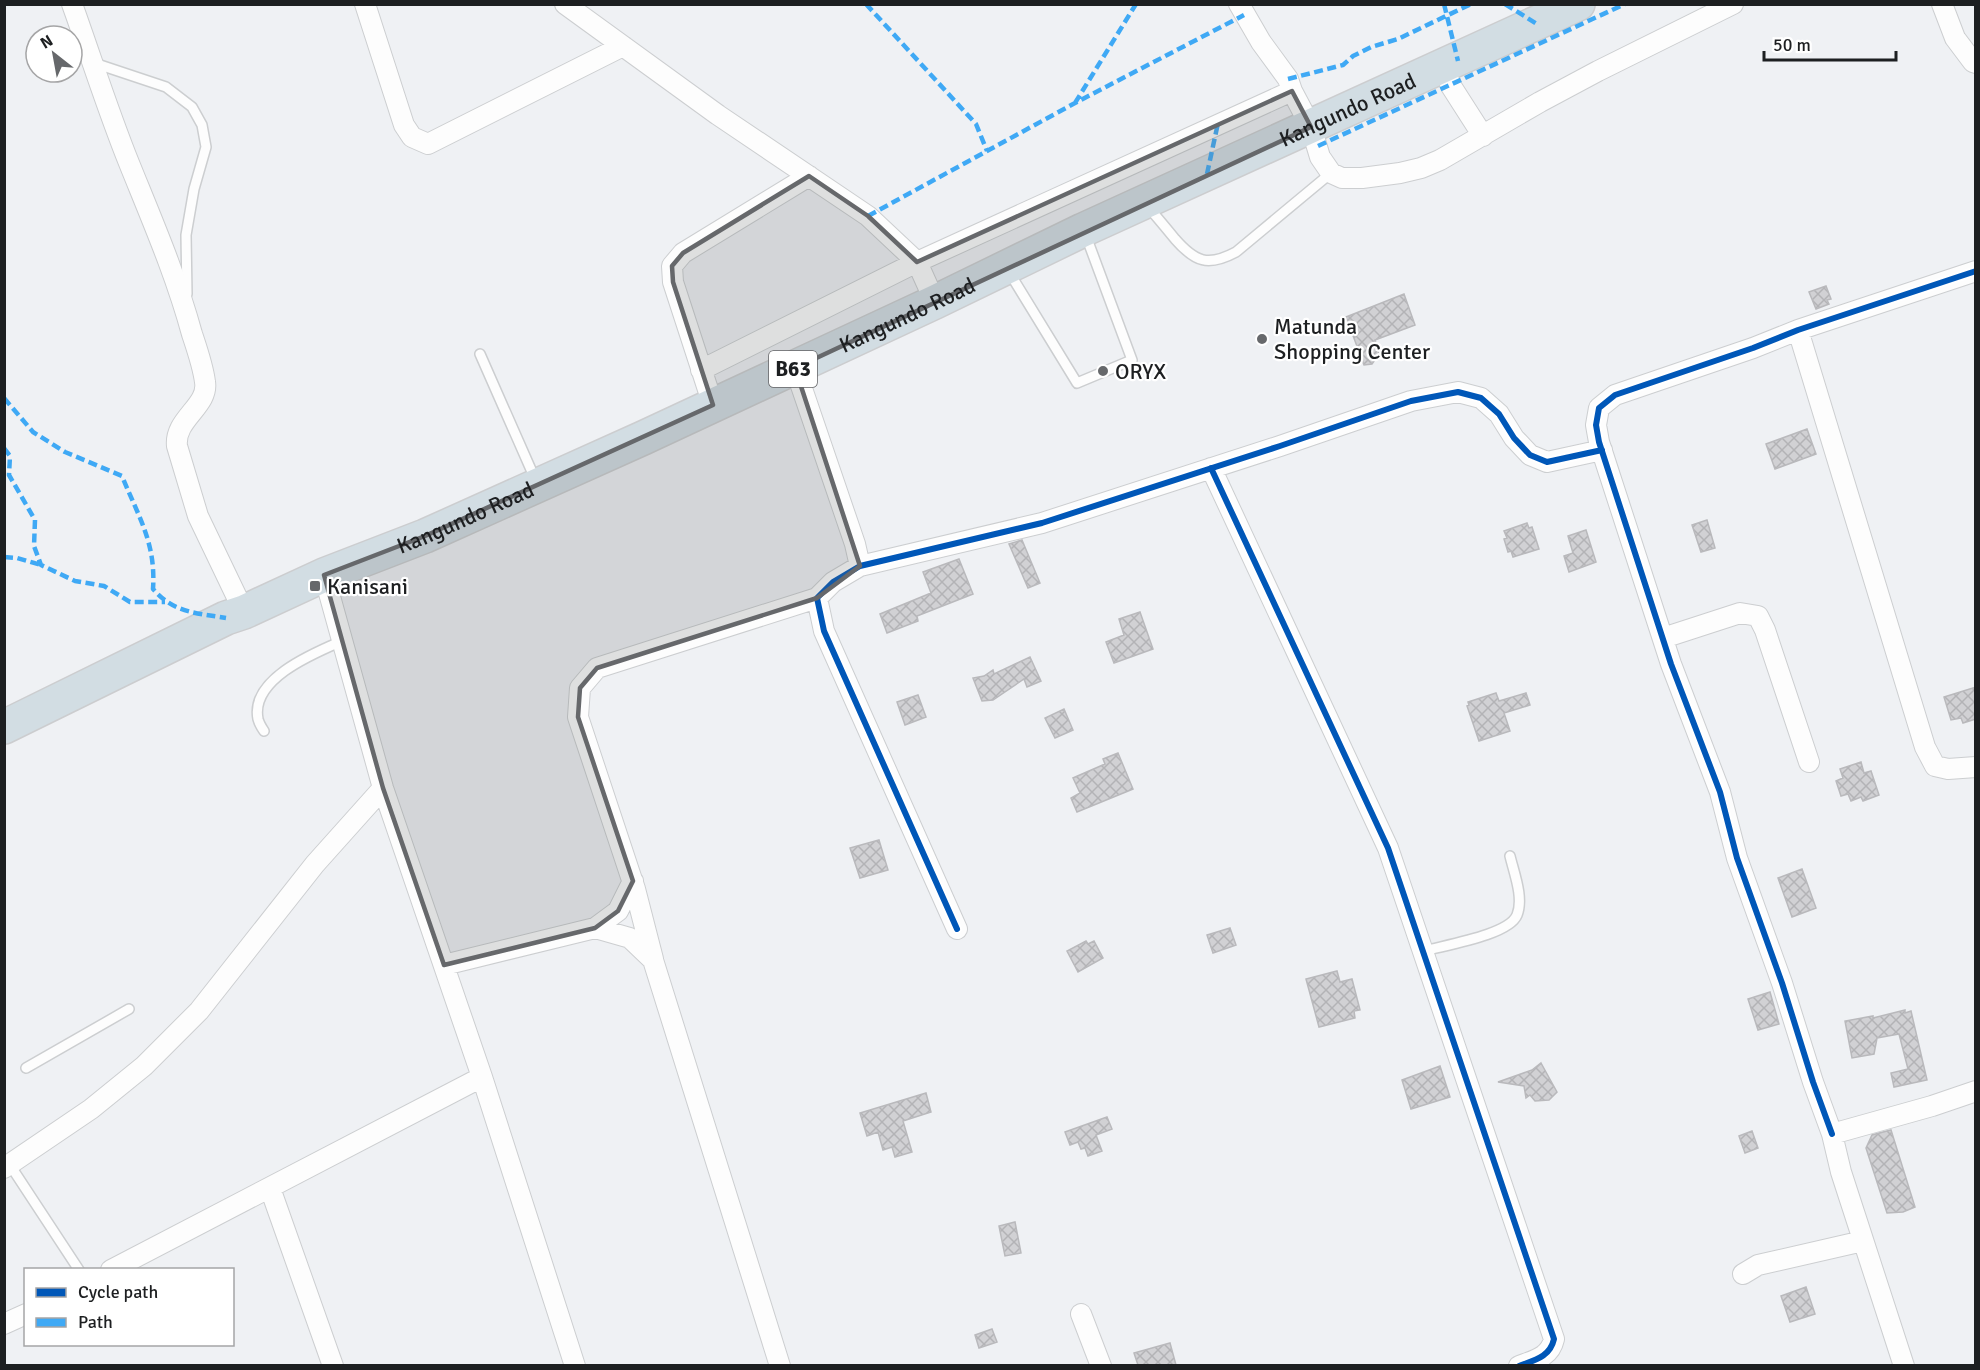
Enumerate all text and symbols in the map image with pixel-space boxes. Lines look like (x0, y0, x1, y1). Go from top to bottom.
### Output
north arrow (24, 24, 84, 84)
scale bar (1764, 24, 1896, 62)
text: N (37, 31, 57, 53)
text: 50 m (1773, 34, 1811, 56)
street label: Kangundo Road (1275, 66, 1420, 152)
street label: Kangundo Road (835, 271, 979, 358)
place label: Matunda Shopping Center (1274, 313, 1430, 365)
marker: Matunda Shopping Center (1255, 332, 1269, 346)
road number: B63 (769, 351, 817, 387)
place label: ORYX (1115, 358, 1166, 385)
marker: ORYX (1096, 364, 1110, 378)
street label: Kangundo Road (393, 475, 538, 559)
place label: Kanisani (327, 573, 408, 600)
marker: Kanisani (308, 579, 322, 593)
legend (24, 1268, 234, 1346)
text: Cycle path (78, 1281, 158, 1303)
text: Path (78, 1311, 113, 1333)

